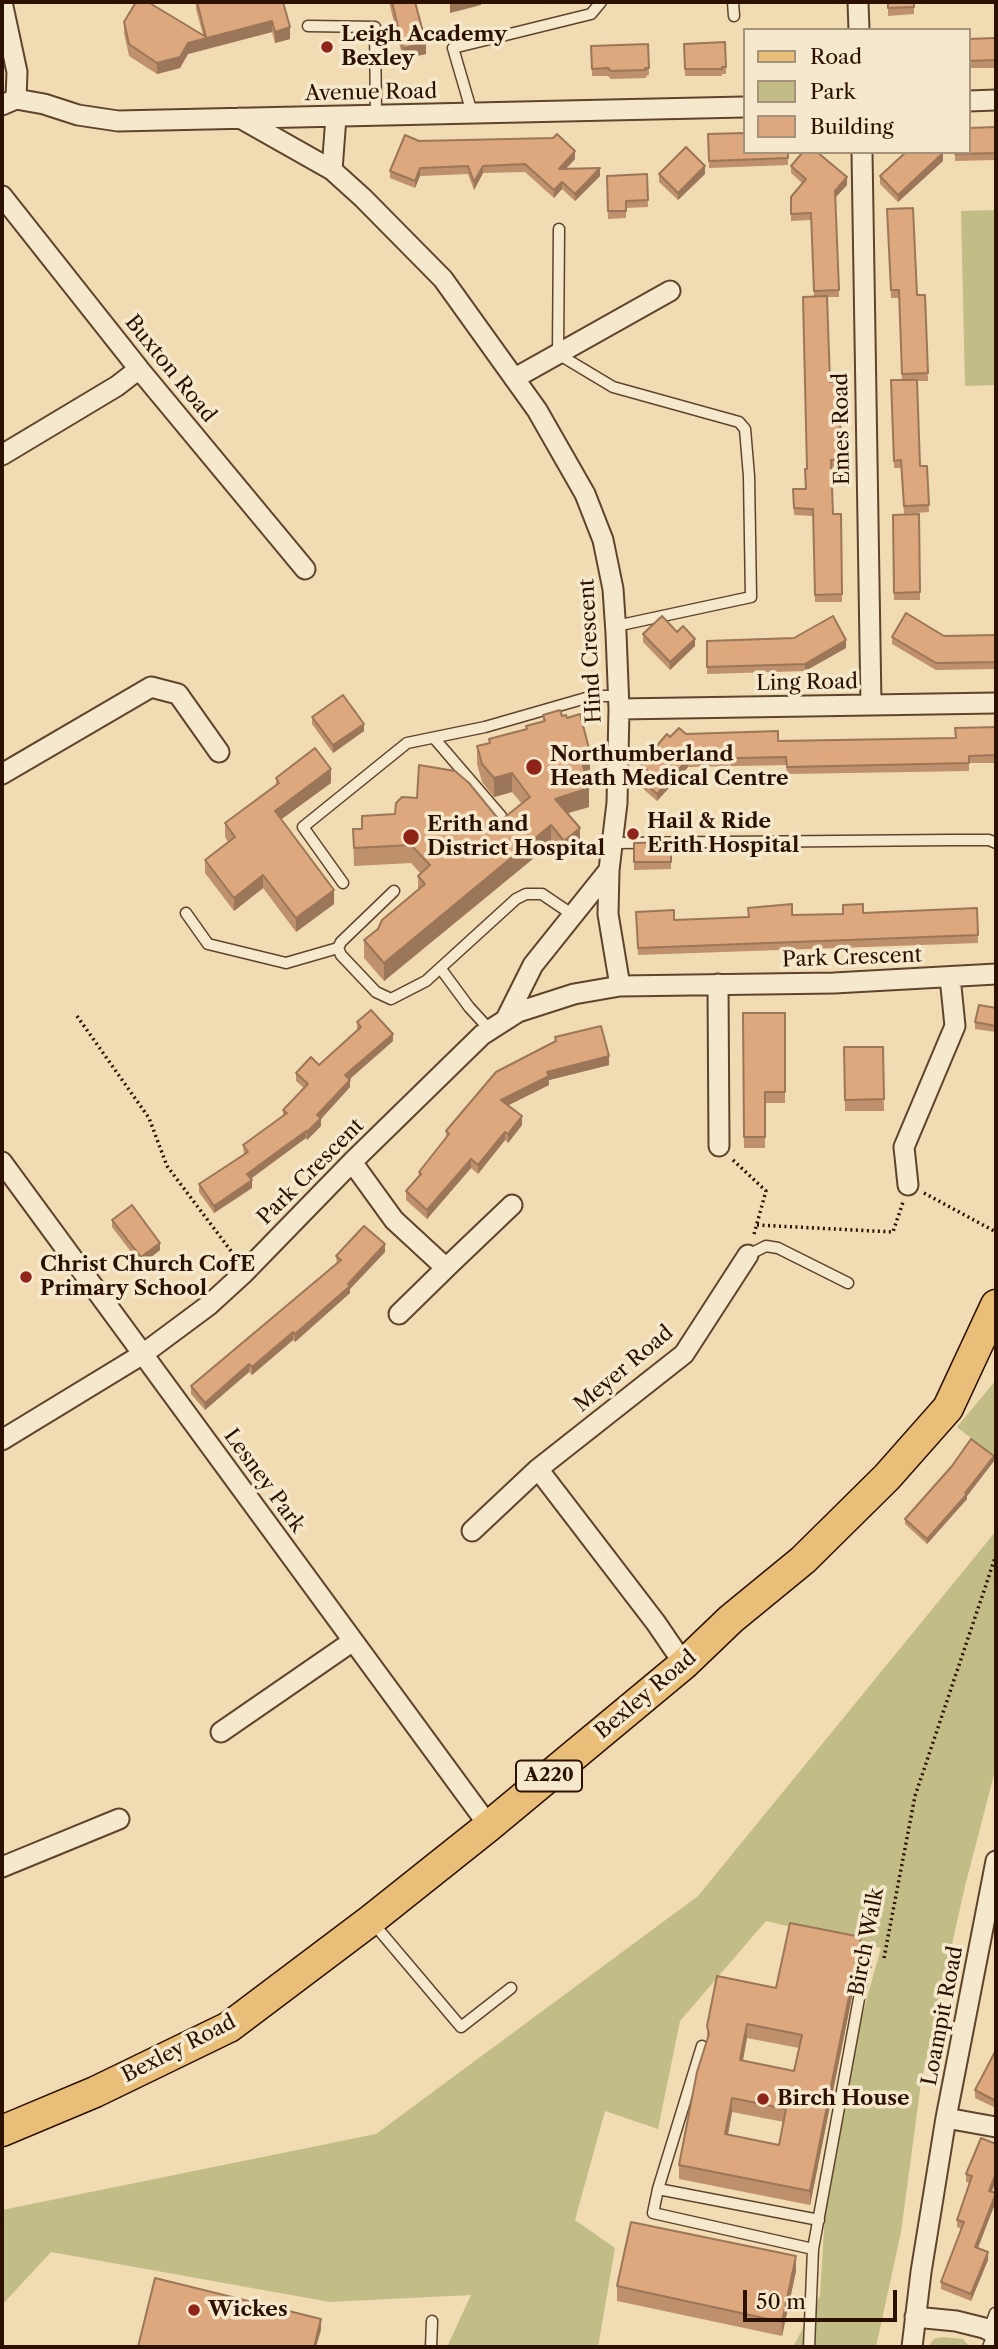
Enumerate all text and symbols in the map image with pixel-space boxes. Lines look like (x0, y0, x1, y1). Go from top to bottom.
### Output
place label: Leigh Academy Bexley (341, 22, 507, 72)
legend (743, 28, 970, 154)
marker: Leigh Academy Bexley (319, 39, 335, 55)
text: Road (810, 44, 862, 69)
street label: Avenue Road (305, 79, 437, 107)
text: Park (810, 79, 856, 104)
text: Building (810, 114, 894, 139)
street label: Buxton Road (119, 310, 221, 428)
street label: Emes Road (828, 373, 856, 485)
street label: Hind Crescent (575, 578, 607, 724)
street label: Ling Road (756, 670, 858, 696)
place label: Northumberland Heath Medical Centre (550, 742, 789, 792)
marker: Northumberland Heath Medical Centre (524, 757, 544, 777)
place label: Hail & Ride Erith Hospital (647, 809, 799, 859)
place label: Erith and District Hospital (427, 812, 605, 862)
marker: Hail & Ride Erith Hospital (625, 826, 641, 842)
marker: Erith and District Hospital (401, 827, 421, 847)
street label: Park Crescent (781, 943, 923, 973)
street label: Park Crescent (253, 1114, 369, 1230)
place label: Christ Church CofE Primary School (40, 1252, 255, 1302)
marker: Christ Church CofE Primary School (18, 1269, 34, 1285)
street label: Meyer Road (569, 1320, 679, 1418)
street label: Lesney Park (218, 1424, 310, 1538)
street label: Bexley Road (590, 1645, 702, 1745)
road number: A220 (516, 1760, 582, 1792)
street label: Birch Walk (844, 1886, 890, 1998)
street label: Loampit Road (917, 1944, 969, 2088)
street label: Bexley Road (118, 2009, 240, 2089)
place label: Birch House (777, 2086, 910, 2112)
marker: Birch House (755, 2091, 771, 2107)
scale bar (746, 2276, 900, 2320)
text: 50 m (756, 2289, 806, 2314)
place label: Wickes (208, 2297, 288, 2323)
marker: Wickes (186, 2302, 202, 2318)

